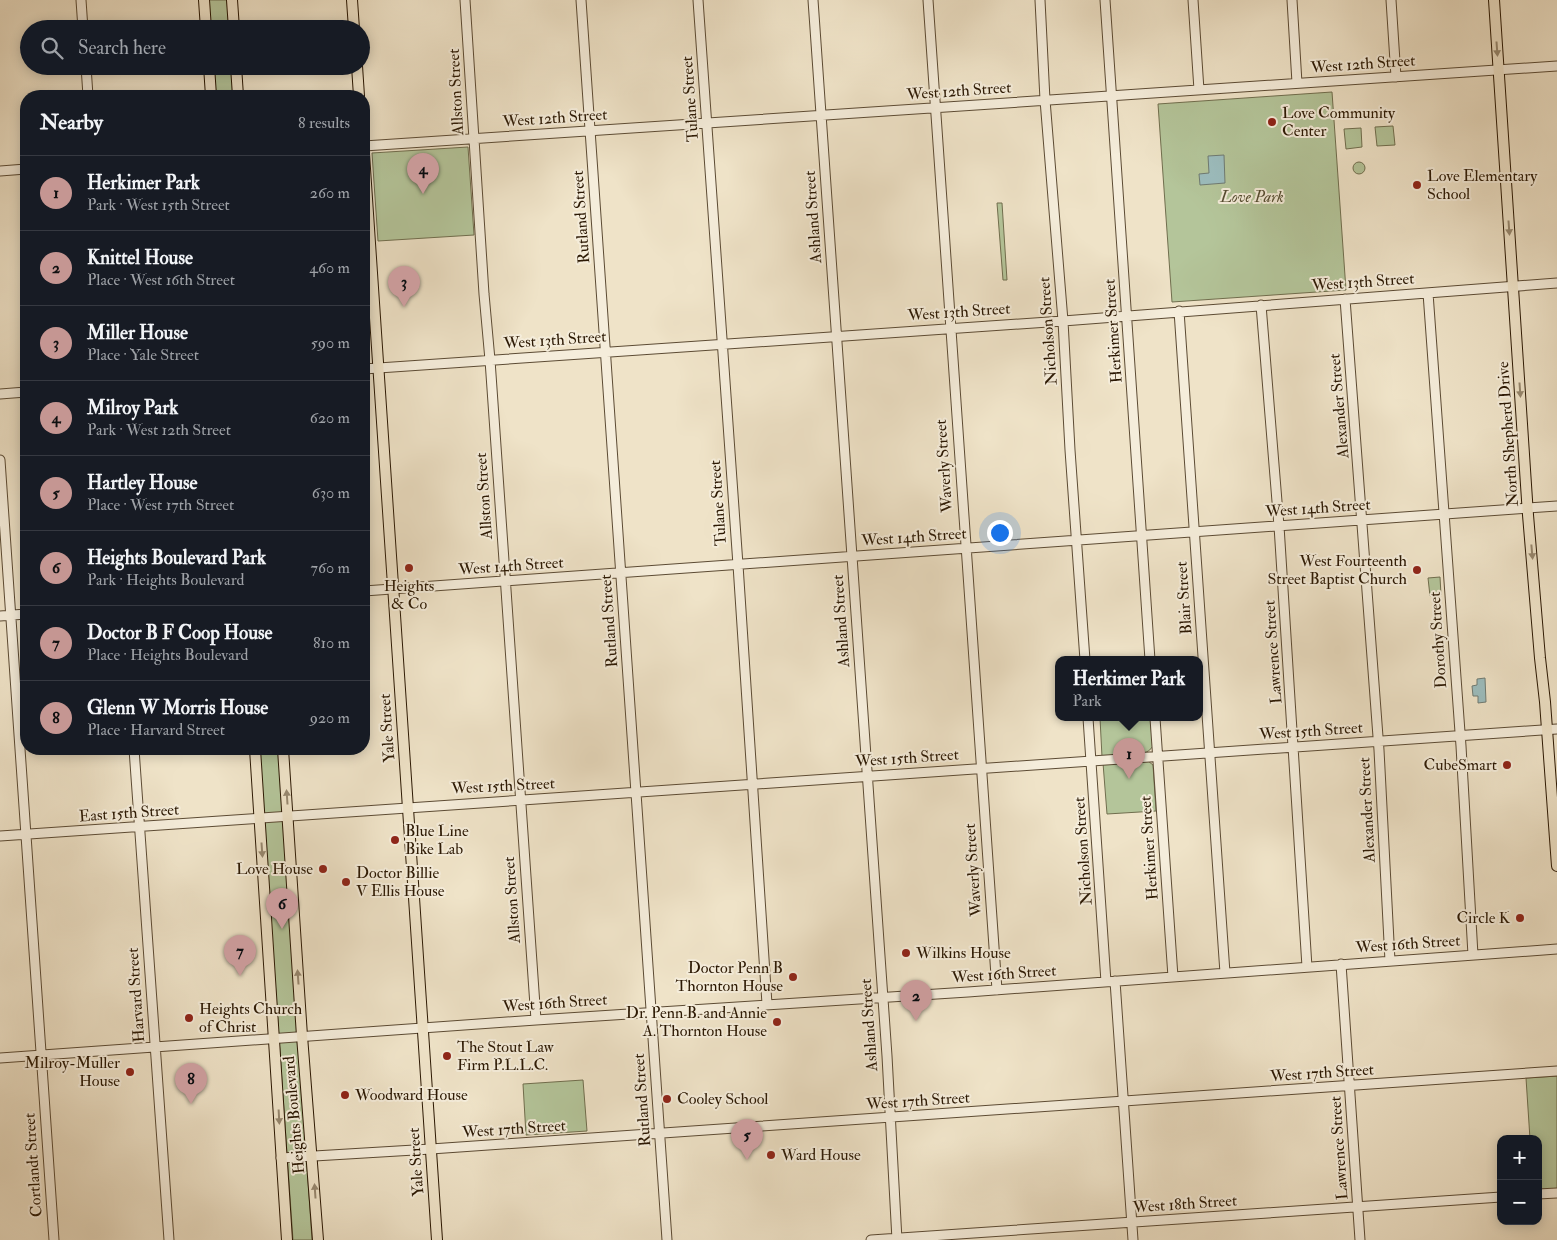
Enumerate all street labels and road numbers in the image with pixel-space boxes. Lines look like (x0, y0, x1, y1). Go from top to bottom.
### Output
street label: Allston Street (444, 48, 468, 137)
street label: West 12th Street (1309, 50, 1416, 78)
street label: Tulane Street (677, 55, 703, 143)
street label: West 12th Street (905, 77, 1012, 105)
street label: West 12th Street (501, 104, 608, 132)
street label: Rutland Street (568, 170, 594, 264)
street label: Ashland Street (800, 170, 826, 265)
street label: West 13th Street (1310, 268, 1415, 296)
street label: Nicholson Street (1034, 276, 1062, 386)
street label: Herkimer Street (1099, 278, 1127, 384)
street label: West 13th Street (906, 298, 1011, 326)
street label: West 13th Street (502, 326, 607, 354)
street label: Alexander Street (1324, 353, 1354, 460)
street label: North Shepherd Drive (1493, 360, 1524, 507)
street label: Waverly Street (931, 419, 957, 514)
street label: Allston Street (471, 452, 497, 541)
street label: Tulane Street (705, 459, 731, 547)
street label: West 14th Street (1264, 494, 1371, 522)
street label: West 14th Street (860, 523, 967, 551)
street label: West 14th Street (457, 552, 564, 580)
street label: Blair Street (1171, 561, 1197, 635)
street label: Rutland Street (596, 574, 622, 668)
street label: Ashland Street (828, 574, 854, 669)
street label: Dorothy Street (1425, 591, 1451, 689)
street label: Lawrence Street (1259, 600, 1287, 704)
street label: Yale Street (375, 693, 399, 763)
street label: West 15th Street (1258, 717, 1363, 745)
street label: West 15th Street (854, 744, 959, 772)
street label: Alexander Street (1354, 757, 1380, 864)
street label: West 15th Street (450, 773, 555, 799)
street label: Herkimer Street (1135, 795, 1163, 901)
street label: Nicholson Street (1069, 796, 1097, 906)
street label: East 15th Street (78, 800, 180, 826)
street label: Waverly Street (960, 823, 986, 918)
street label: Allston Street (499, 856, 525, 945)
street label: West 16th Street (1354, 930, 1461, 958)
street label: Harvard Street (123, 947, 149, 1043)
street label: West 16th Street (950, 960, 1057, 988)
street label: Ashland Street (856, 978, 882, 1073)
street label: West 16th Street (501, 989, 608, 1017)
street label: Rutland Street (629, 1053, 655, 1147)
street label: Heights Boulevard (279, 1055, 309, 1175)
street label: West 17th Street (1268, 1059, 1375, 1087)
street label: West 17th Street (864, 1087, 971, 1115)
street label: Lawrence Street (1325, 1096, 1353, 1200)
street label: Cortlandt Street (19, 1112, 47, 1218)
street label: West 17th Street (460, 1115, 567, 1143)
street label: Yale Street (404, 1127, 428, 1197)
street label: West 18th Street (1131, 1190, 1238, 1218)

